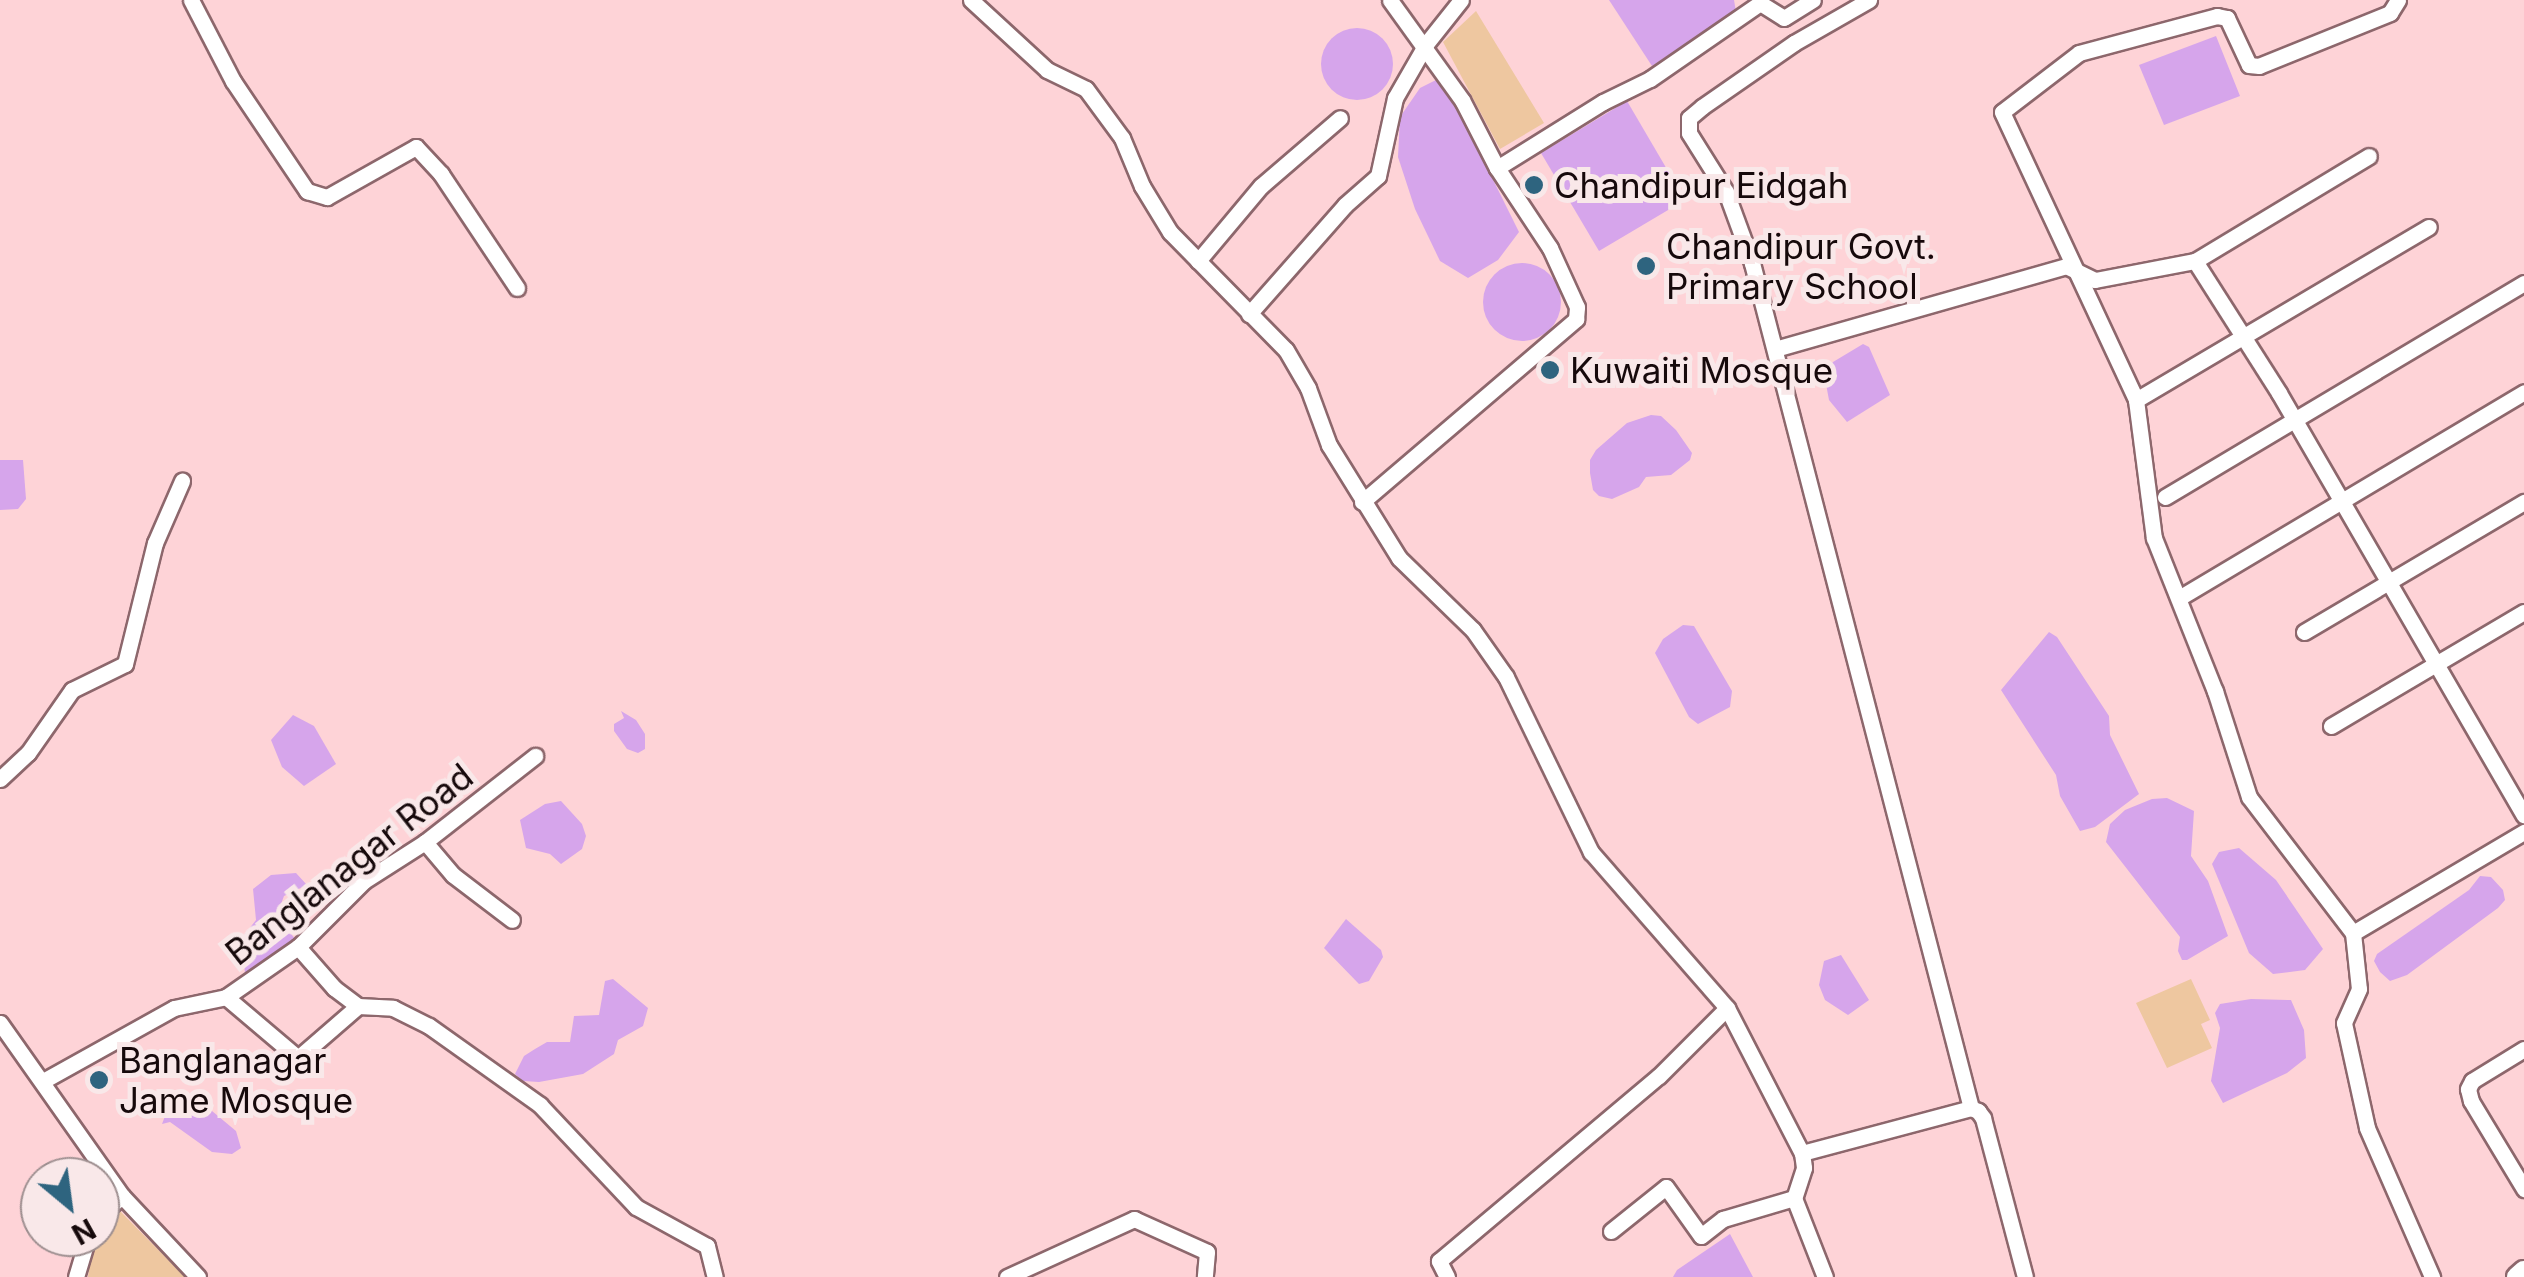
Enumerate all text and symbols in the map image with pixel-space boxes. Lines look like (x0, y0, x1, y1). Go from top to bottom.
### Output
place label: Chandipur Eidgah (1554, 164, 1848, 206)
marker: Chandipur Eidgah (1523, 174, 1545, 196)
place label: Chandipur Govt. Primary School (1666, 225, 1936, 307)
marker: Chandipur Govt. Primary School (1635, 255, 1657, 277)
place label: Kuwaiti Mosque (1570, 349, 1833, 391)
marker: Kuwaiti Mosque (1539, 359, 1561, 381)
street label: Banglanagar Road (217, 755, 481, 973)
place label: Banglanagar Jame Mosque (119, 1039, 353, 1121)
marker: Banglanagar Jame Mosque (88, 1069, 110, 1091)
north arrow (20, 1157, 120, 1257)
text: N (66, 1211, 101, 1252)

